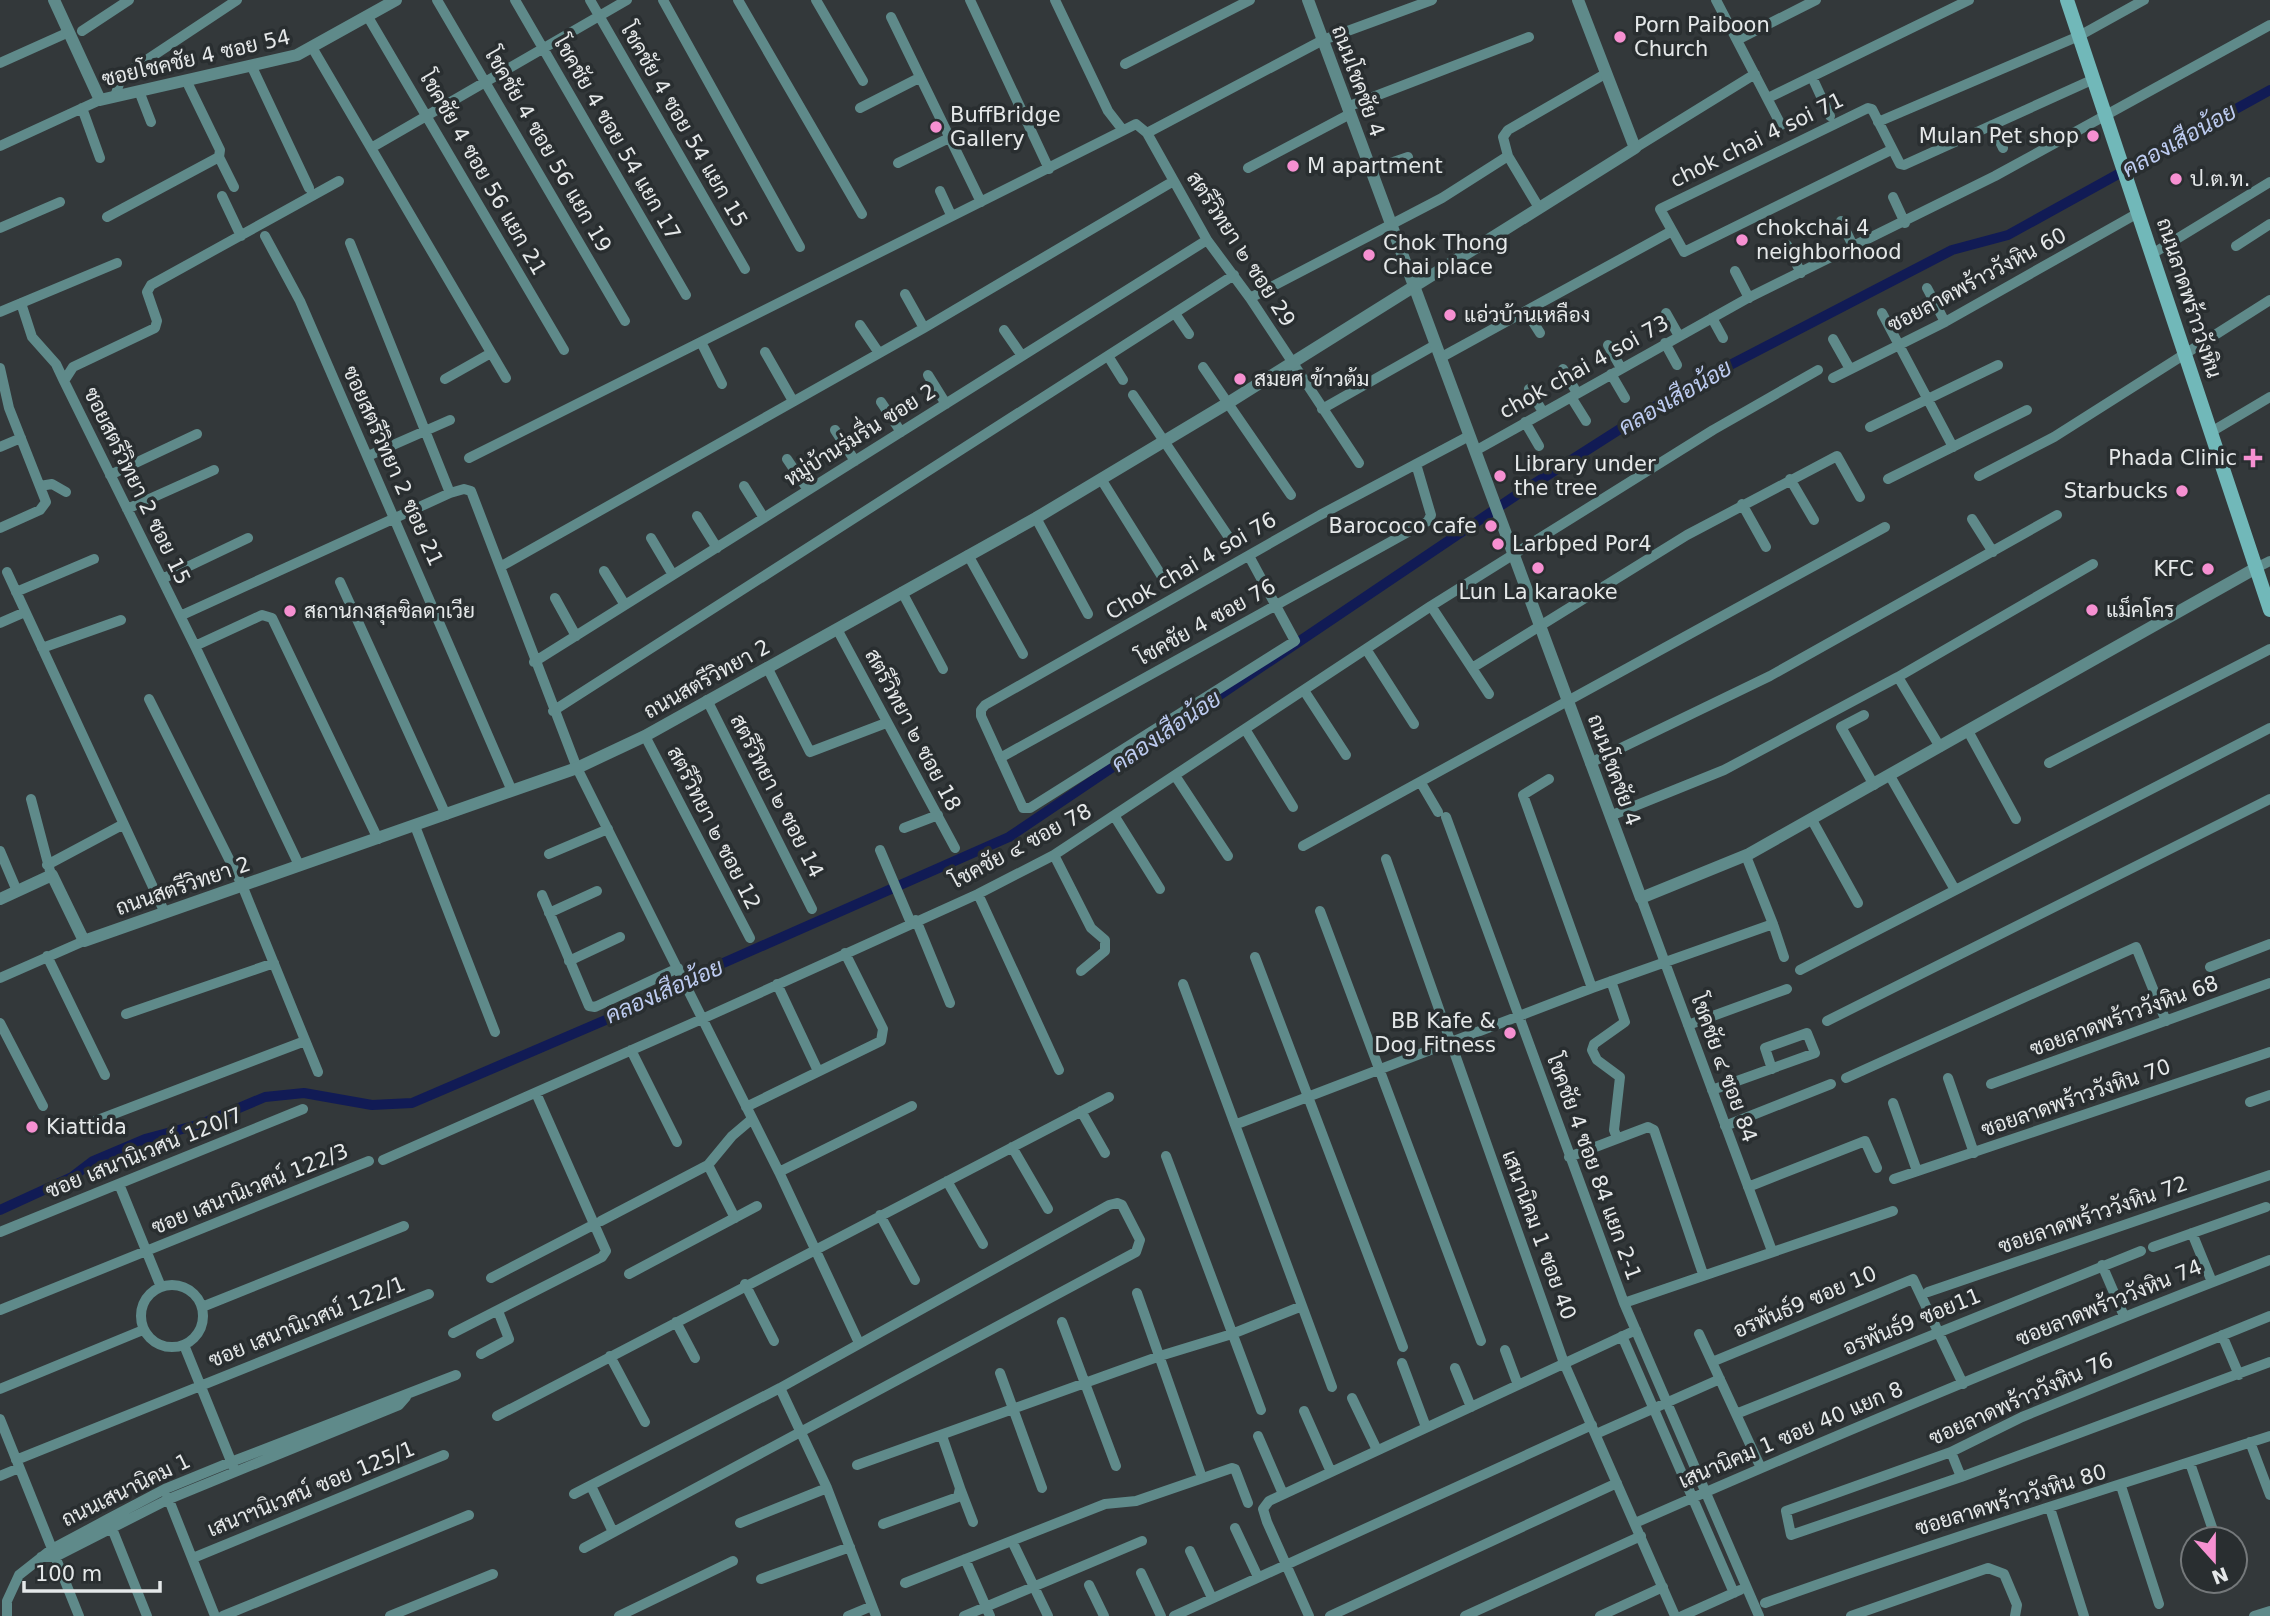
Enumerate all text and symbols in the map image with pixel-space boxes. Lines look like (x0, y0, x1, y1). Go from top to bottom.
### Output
place label: Porn Paiboon Church (1634, 13, 1770, 61)
street label: โชคชัย 4 ซอย 54 แยก 15 (615, 17, 753, 231)
street label: ถนนโชคชัย 4 (1327, 22, 1390, 140)
street label: ซอยโชคชัย 4 ซอย 54 (99, 24, 293, 91)
marker: Porn Paiboon Church (1612, 29, 1628, 45)
street label: โชคชัย 4 ซอย 54 แยก 17 (548, 30, 686, 244)
street label: โชคชัย 4 ซอย 56 แยก 19 (479, 42, 617, 256)
street label: โชคชัย 4 ซอย 56 แยก 21 (414, 65, 552, 279)
street label: chok chai 4 soi 71 (1666, 88, 1848, 192)
water label: คลองเสือน้อย (2116, 96, 2241, 182)
place label: BuffBridge Gallery (950, 103, 1061, 151)
marker: BuffBridge Gallery (928, 119, 944, 135)
place label: Mulan Pet shop (1919, 124, 2079, 148)
marker: Mulan Pet shop (2085, 128, 2101, 144)
place label: M apartment (1307, 154, 1443, 178)
marker: M apartment (1285, 158, 1301, 174)
street label: สตรีวิทยา ๒ ซอย 29 (1182, 166, 1301, 331)
place label: ป.ต.ท. (2190, 167, 2250, 191)
marker: ป.ต.ท. (2168, 171, 2184, 187)
street label: ถนนลาดพร้าววังหิน (2152, 215, 2226, 381)
place label: chokchai 4 neighborhood (1756, 216, 1901, 264)
street label: ซอยลาดพร้าววังหิน 60 (1884, 223, 2070, 337)
place label: Chok Thong Chai place (1383, 231, 1508, 279)
marker: chokchai 4 neighborhood (1734, 232, 1750, 248)
marker: Chok Thong Chai place (1361, 247, 1377, 263)
place label: แอ่วบ้านเหลือง (1464, 301, 1590, 327)
marker: แอ่วบ้านเหลือง (1442, 307, 1458, 323)
street label: chok chai 4 soi 73 (1495, 310, 1673, 424)
water label: คลองเสือน้อย (1613, 352, 1736, 440)
street label: ซอยสตรีวิทยา 2 ซอย 21 (338, 362, 449, 570)
place label: สมยศ ข้าวต้ม (1254, 367, 1369, 391)
marker: สมยศ ข้าวต้ม (1232, 371, 1248, 387)
street label: หมู่บ้านร่มรื่น ซอย 2 (776, 372, 942, 494)
street label: ซอยสตรีวิทยา 2 ซอย 15 (79, 383, 196, 589)
place label: Phada Clinic (2108, 446, 2237, 470)
marker: Phada Clinic (2243, 448, 2263, 468)
place label: Library under the tree (1514, 452, 1656, 500)
marker: Library under the tree (1492, 468, 1508, 484)
place label: Starbucks (2064, 479, 2168, 503)
marker: Starbucks (2174, 483, 2190, 499)
street label: Chok chai 4 soi 76 (1101, 507, 1281, 625)
place label: Barococo cafe (1329, 514, 1477, 538)
marker: Barococo cafe (1483, 518, 1499, 534)
place label: Larbped Por4 (1512, 532, 1652, 556)
marker: Larbped Por4 (1490, 536, 1506, 552)
place label: KFC (2153, 557, 2194, 581)
marker: Lun La karaoke (1530, 560, 1546, 576)
marker: KFC (2200, 561, 2216, 577)
street label: โชคชัย 4 ซอย 76 (1131, 573, 1280, 671)
place label: Lun La karaoke (1458, 580, 1618, 604)
place label: แม็คโคร (2106, 595, 2175, 622)
place label: สถานกงสุลซิลดาเวีย (304, 598, 475, 625)
marker: แม็คโคร (2084, 602, 2100, 618)
marker: สถานกงสุลซิลดาเวีย (282, 603, 298, 619)
street label: ถนนสตรีวิทยา 2 (639, 633, 774, 724)
street label: สตรีวิทยา ๒ ซอย 18 (860, 644, 967, 815)
water label: คลองเสือน้อย (1105, 683, 1226, 777)
street label: สตรีวิทยา ๒ ซอย 14 (725, 710, 829, 882)
street label: ถนนโชคชัย 4 (1583, 711, 1646, 829)
street label: สตรีวิทยา ๒ ซอย 12 (662, 742, 766, 914)
street label: โชคชัย ๔ ซอย 78 (945, 798, 1096, 894)
street label: ถนนสตรีวิทยา 2 (112, 851, 253, 920)
water label: คลองเสือน้อย (600, 952, 727, 1029)
street label: ซอยลาดพร้าววังหิน 68 (2027, 971, 2221, 1061)
street label: โชคชัย ๔ ซอย 84 (1686, 989, 1763, 1146)
place label: BB Kafe & Dog Fitness (1374, 1009, 1496, 1057)
marker: BB Kafe & Dog Fitness (1502, 1025, 1518, 1041)
street label: โชคชัย 4 ซอย 84 แยก 2-1 (1541, 1049, 1647, 1284)
street label: ซอยลาดพร้าววังหิน 70 (1978, 1054, 2174, 1142)
street label: ซอย เสนานิเวศน์ 120/7 (41, 1101, 246, 1203)
place label: Kiattida (46, 1115, 127, 1139)
marker: Kiattida (24, 1119, 40, 1135)
street label: ซอย เสนานิเวศน์ 122/3 (147, 1137, 352, 1239)
street label: เสนานิคม 1 ซอย 40 (1497, 1147, 1581, 1323)
street label: ซอยลาดพร้าววังหิน 72 (1995, 1171, 2191, 1259)
street label: ซอยลาดพร้าววังหิน 74 (2012, 1255, 2206, 1351)
street label: อรพันธ์9 ซอย 10 (1729, 1259, 1880, 1343)
street label: ซอย เสนานิเวศน์ 122/1 (204, 1270, 409, 1372)
street label: อรพันธ์9 ซอย11 (1839, 1282, 1984, 1361)
street label: ซอยลาดพร้าววังหิน 76 (1925, 1348, 2117, 1450)
street label: เสนานิคม 1 ซอย 40 แยก 8 (1675, 1377, 1907, 1493)
street label: เสนาฯนิเวศน์ ซอย 125/1 (203, 1435, 418, 1542)
street label: ถนนเสนานิคม 1 (58, 1448, 194, 1532)
street label: ซอยลาดพร้าววังหิน 80 (1912, 1459, 2110, 1541)
north arrow (2179, 1525, 2249, 1595)
scale bar (24, 1550, 161, 1594)
text: 100 m (35, 1562, 102, 1586)
text: N (2209, 1563, 2231, 1589)

